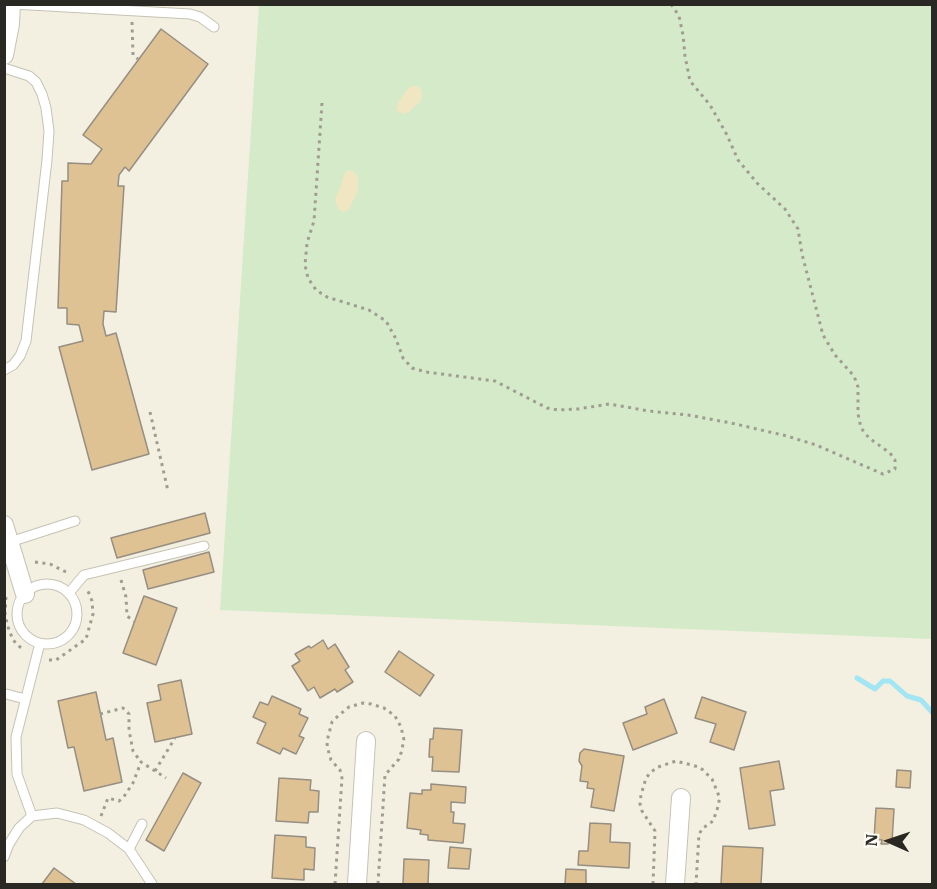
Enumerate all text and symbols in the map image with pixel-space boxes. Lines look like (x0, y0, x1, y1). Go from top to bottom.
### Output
north arrow (859, 811, 919, 871)
text: N (861, 833, 881, 847)

